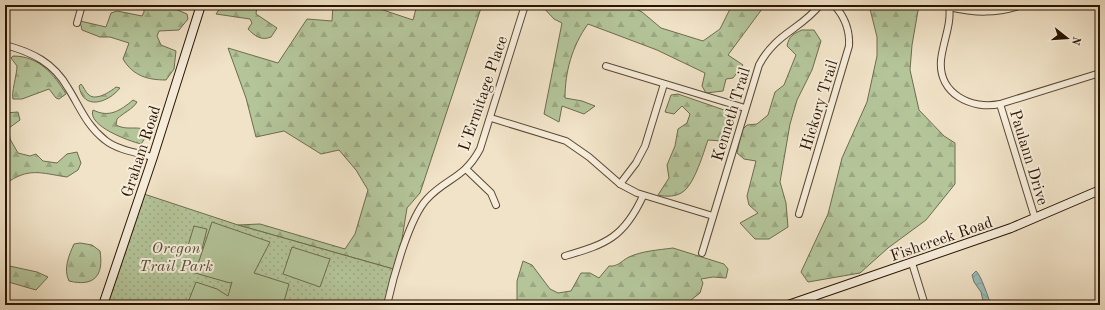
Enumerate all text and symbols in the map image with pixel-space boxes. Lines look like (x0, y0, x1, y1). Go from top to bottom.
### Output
north arrow (1047, 18, 1087, 58)
street label: L'Ermitage Place (457, 34, 511, 153)
text: N (1068, 35, 1082, 47)
street label: Hickory Trail (798, 58, 841, 153)
street label: Kenneth Trail (710, 66, 754, 164)
street label: Graham Road (120, 104, 164, 199)
street label: Paulann Drive (1006, 108, 1050, 207)
street label: Fishcreek Road (888, 215, 995, 265)
park label: Oregon Trail Park (139, 241, 213, 275)

